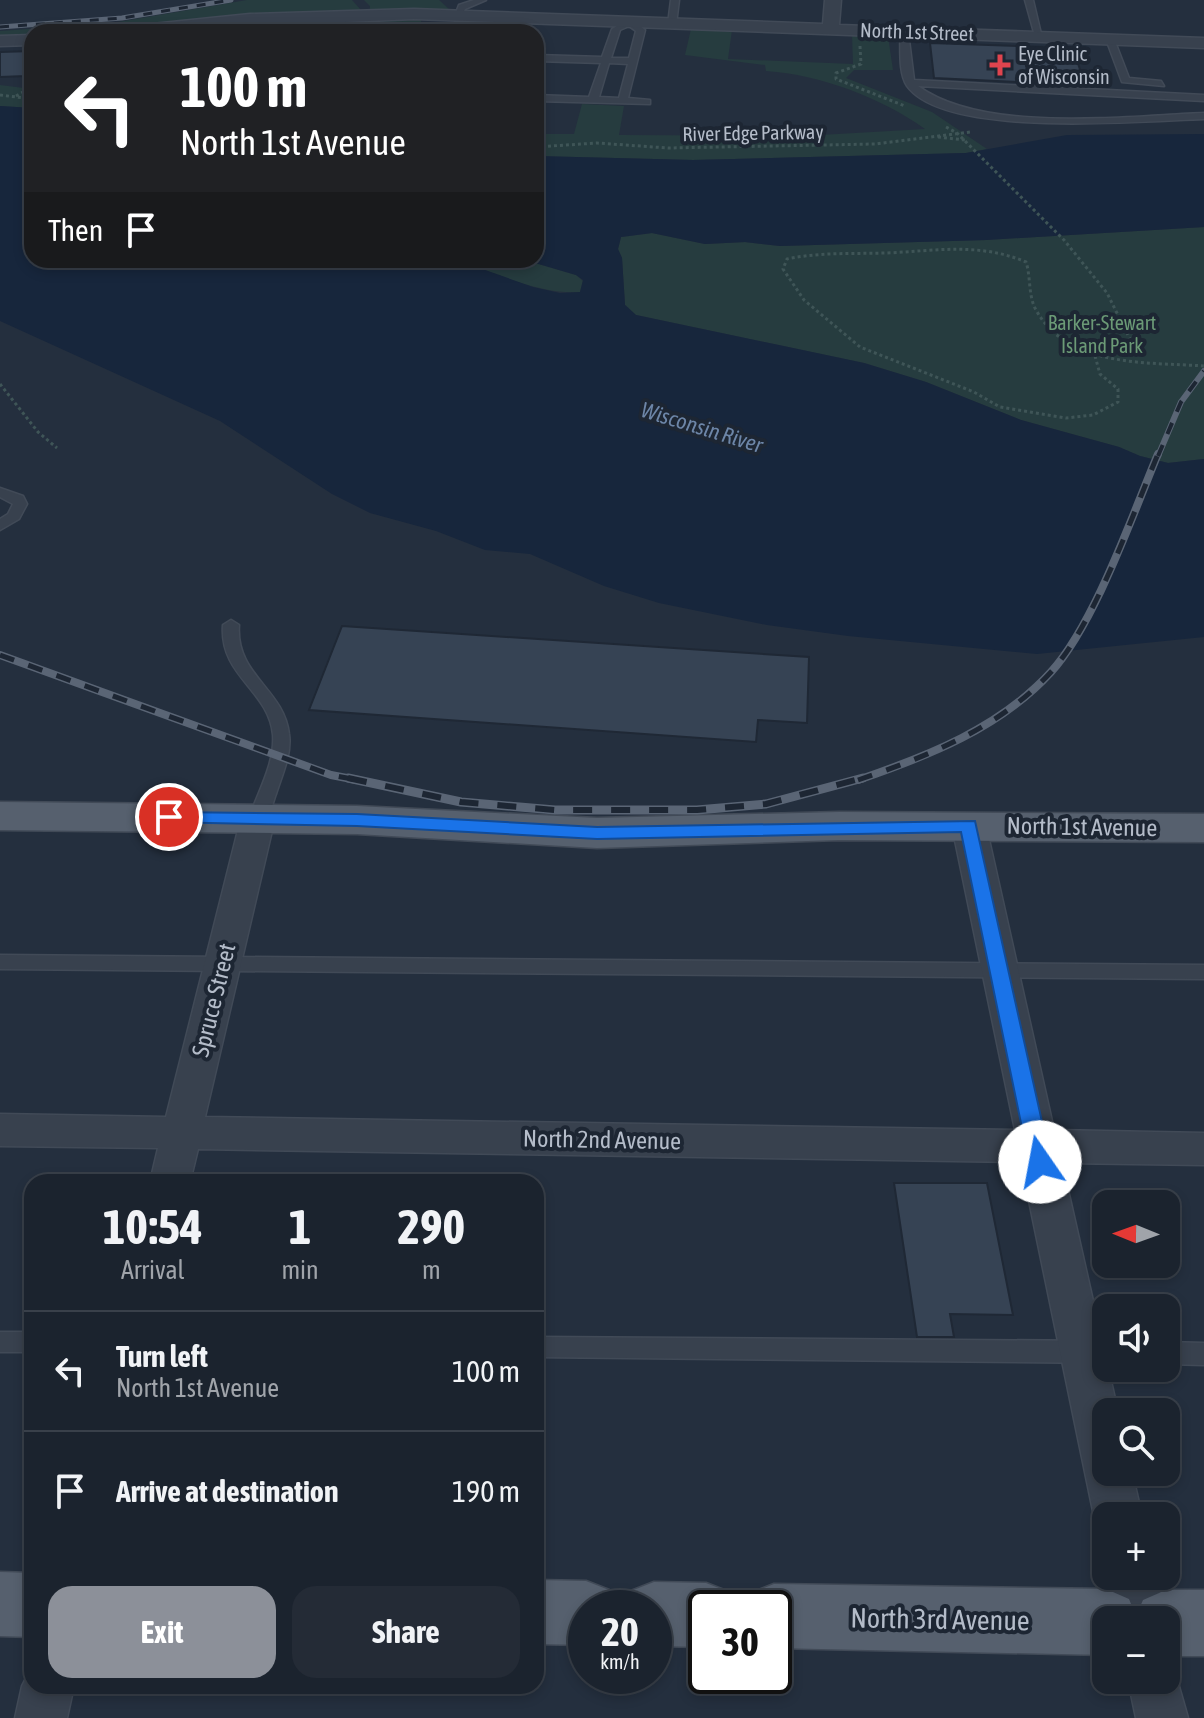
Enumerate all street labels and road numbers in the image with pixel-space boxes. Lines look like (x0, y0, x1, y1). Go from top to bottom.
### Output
street label: North 1st Street (860, 18, 975, 45)
street label: River Edge Parkway (682, 120, 824, 145)
street label: North 1st Avenue (1007, 812, 1157, 841)
street label: Spruce Street (186, 940, 241, 1059)
street label: North 2nd Avenue (523, 1125, 681, 1154)
street label: North 3rd Avenue (850, 1601, 1030, 1637)

